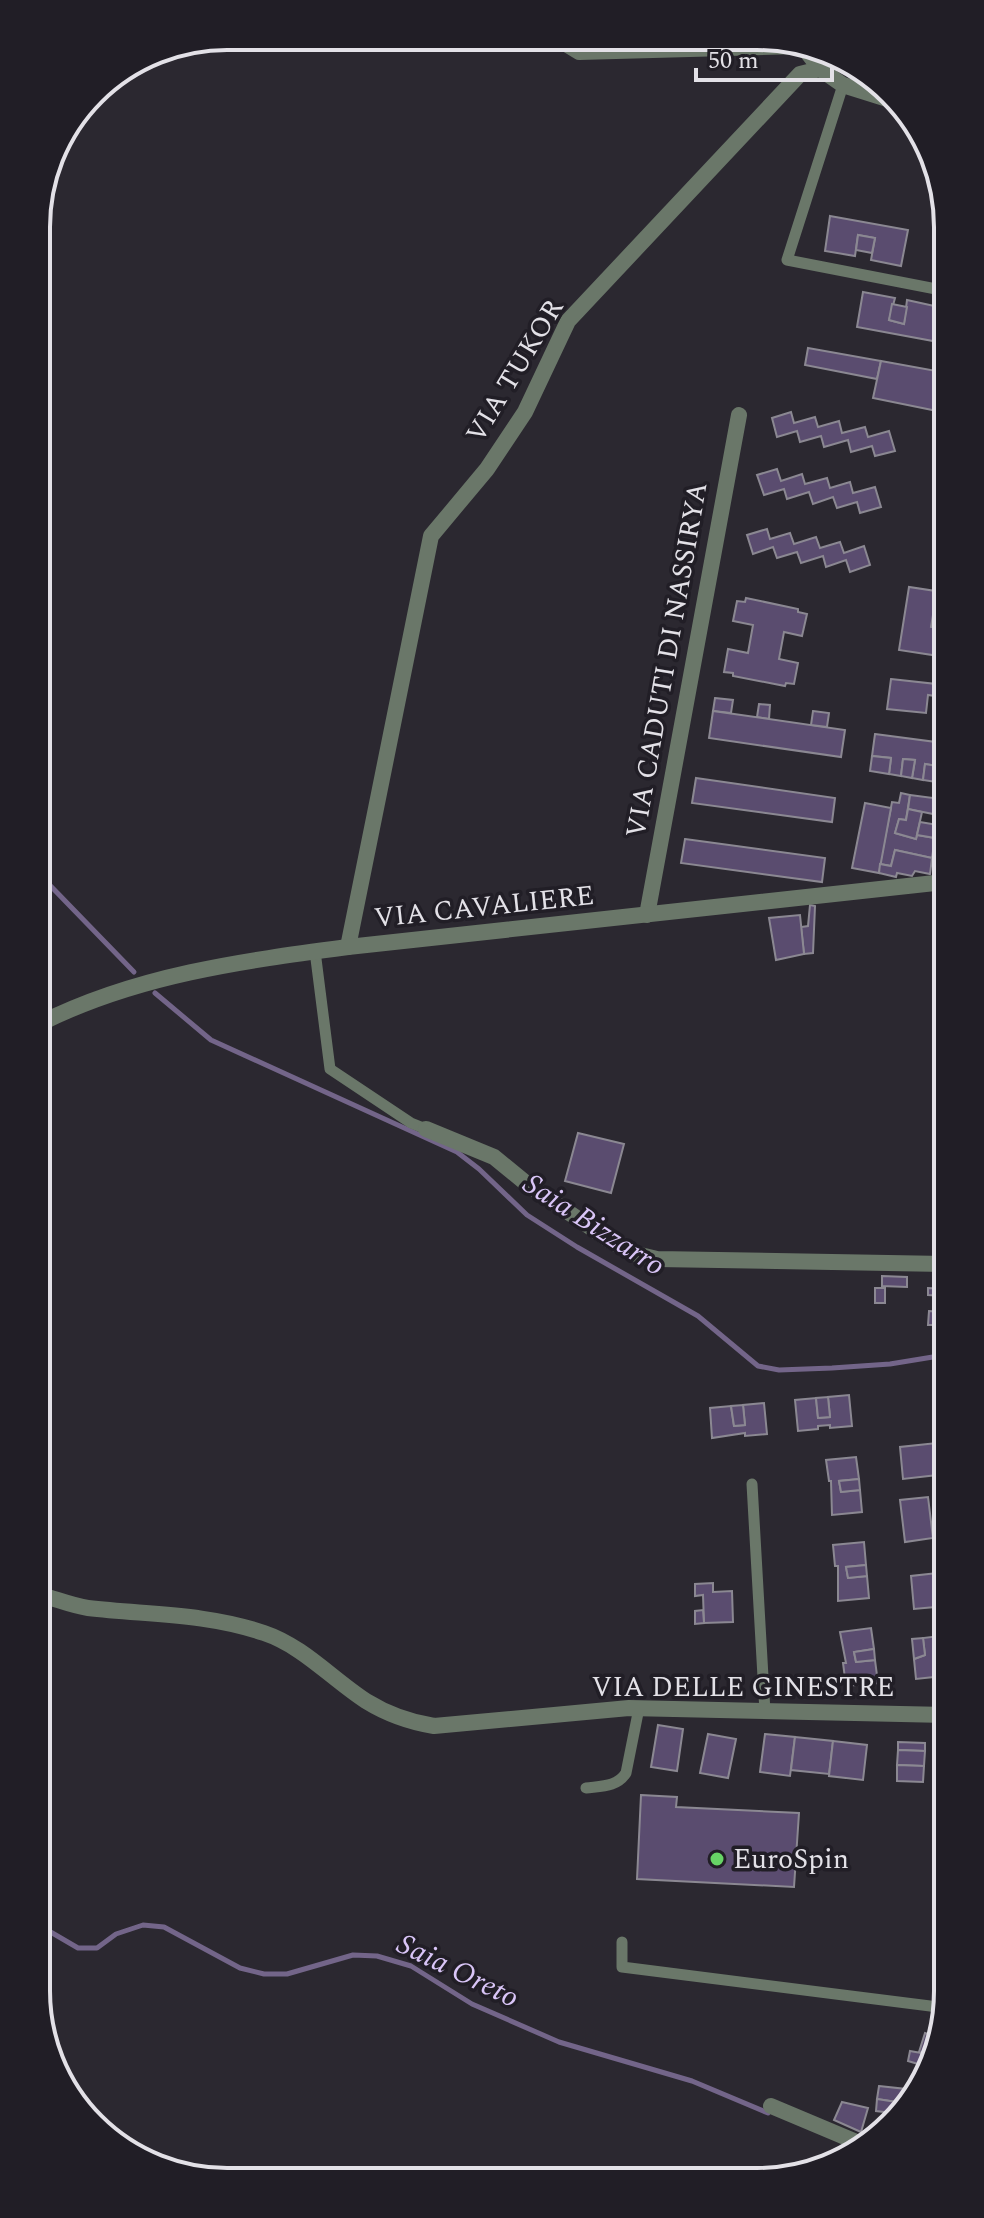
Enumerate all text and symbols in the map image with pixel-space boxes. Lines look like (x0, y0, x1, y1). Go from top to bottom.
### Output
scale bar (696, 32, 832, 82)
text: 50 m (708, 43, 759, 79)
street label: VIA TUKOR (455, 290, 575, 451)
street label: VIA CADUTI DI NASSIRYA (615, 479, 719, 841)
street label: VIA CAVALIERE (372, 874, 596, 940)
water label: Saia Bizzarro (514, 1162, 674, 1288)
street label: VIA DELLE GINESTRE (592, 1666, 894, 1709)
place label: EuroSpin (733, 1838, 849, 1881)
marker: EuroSpin (708, 1850, 726, 1868)
water label: Saia Oreto (389, 1922, 527, 2020)

